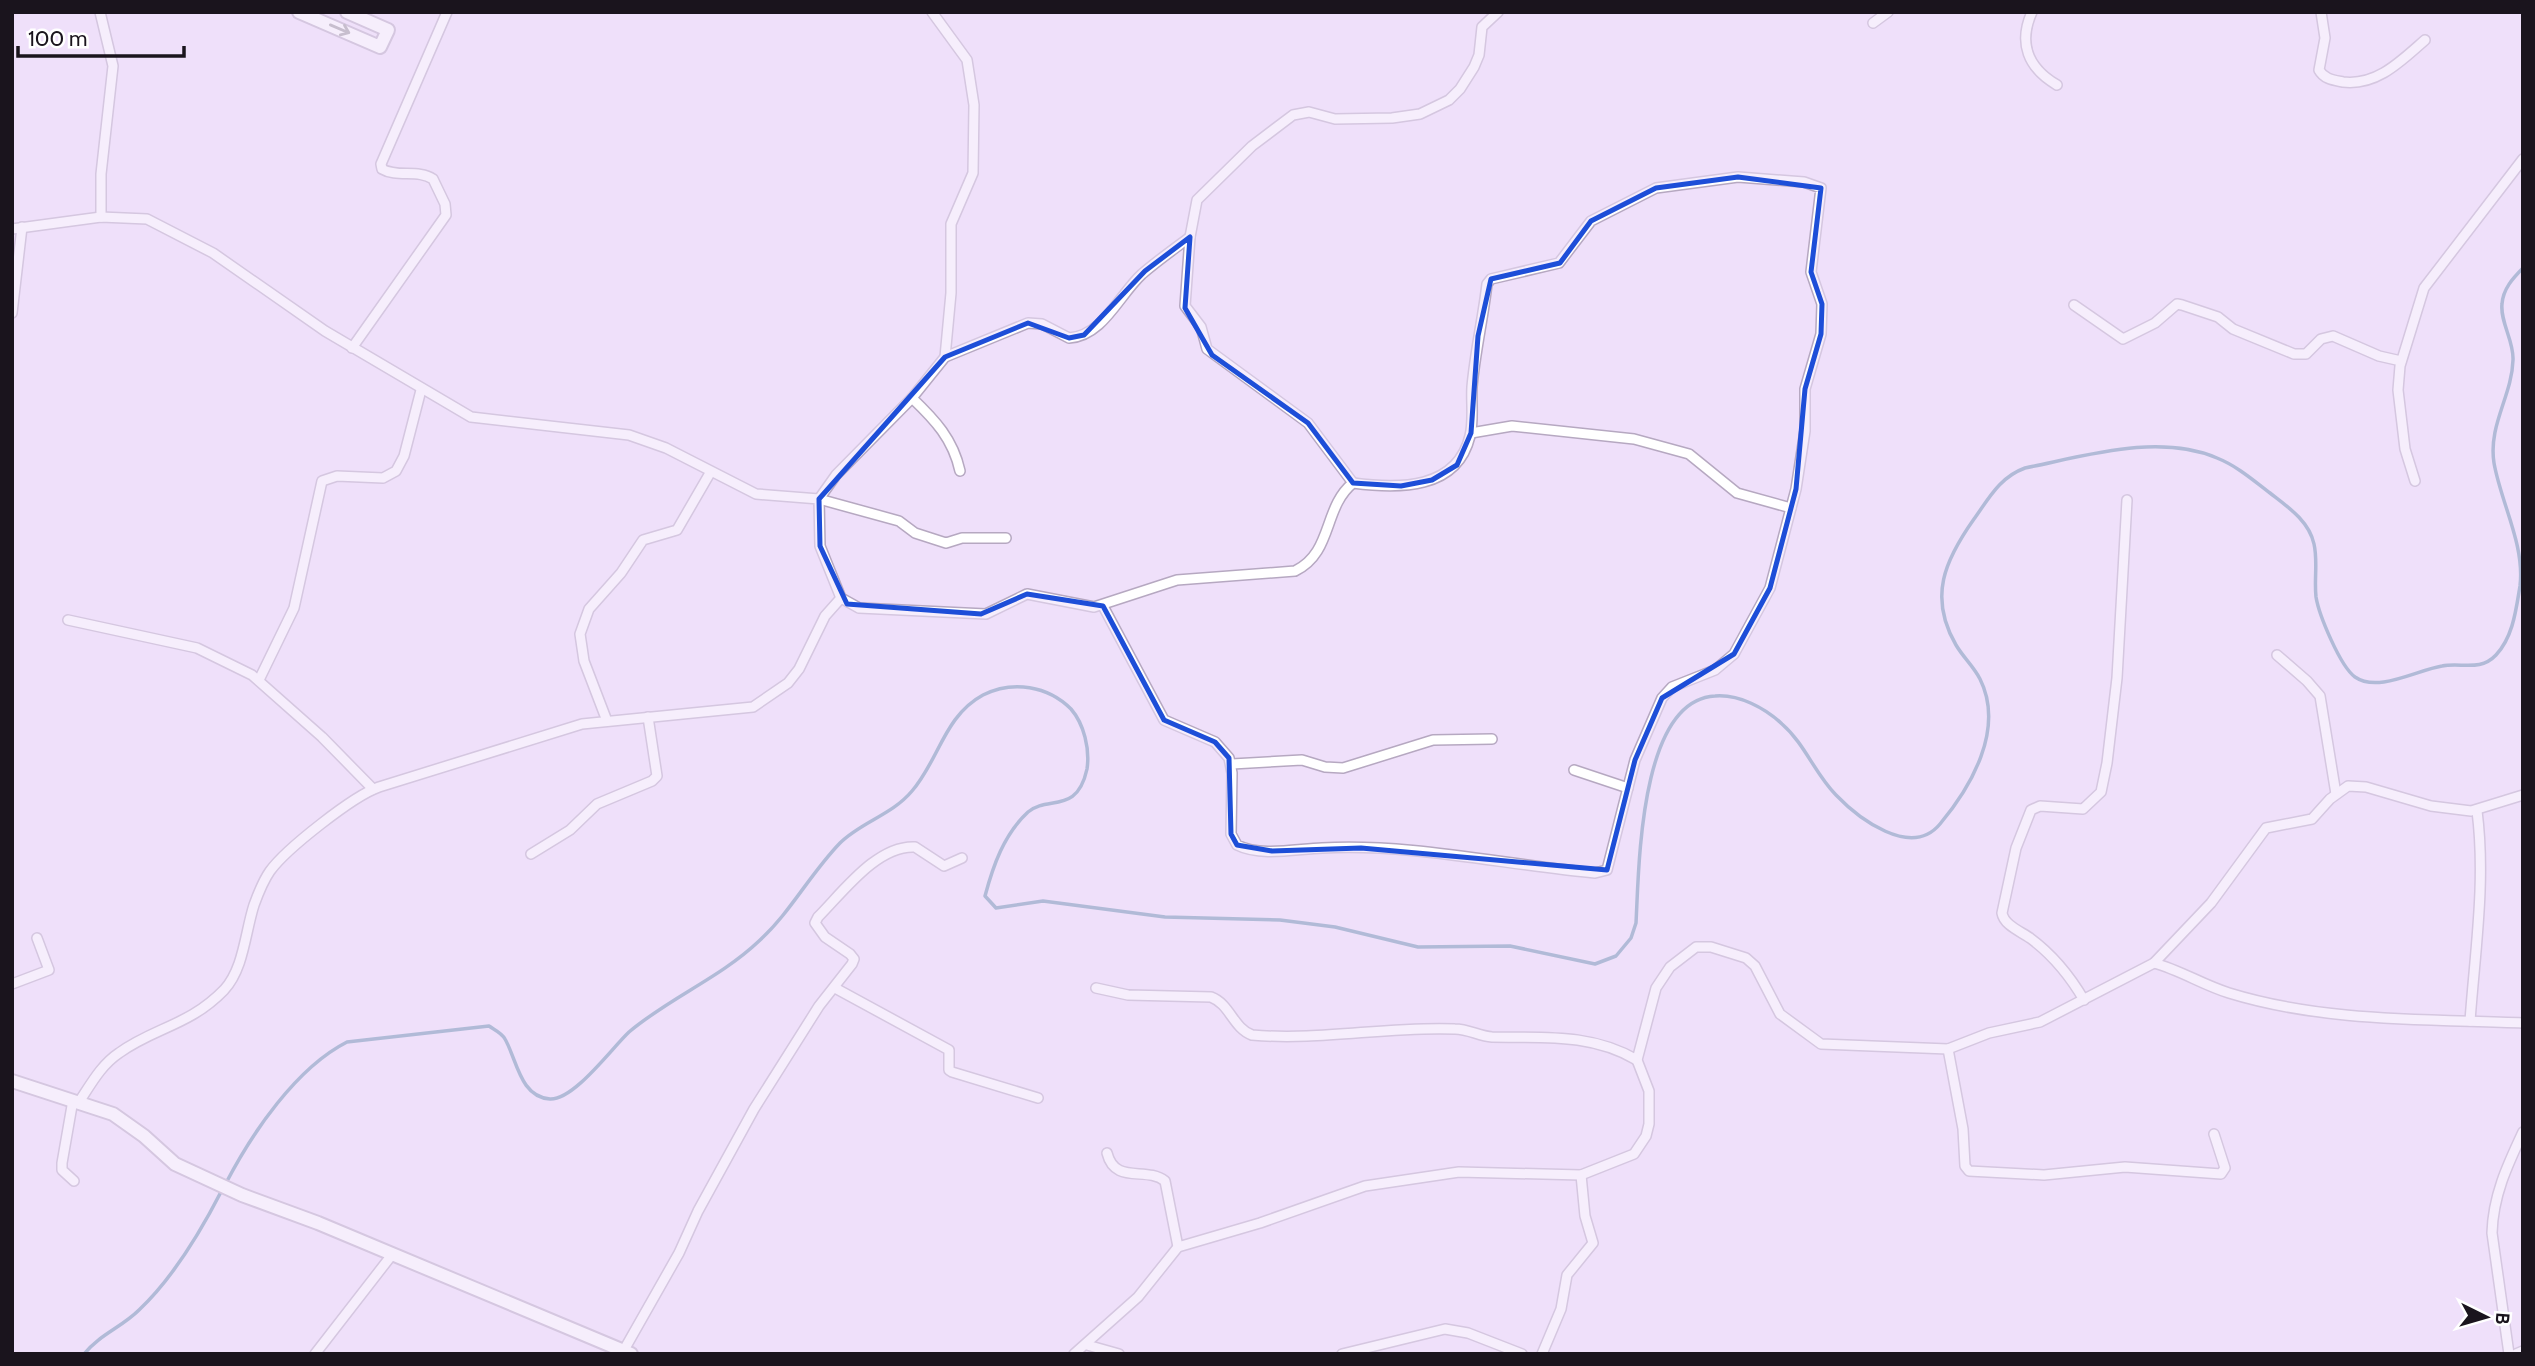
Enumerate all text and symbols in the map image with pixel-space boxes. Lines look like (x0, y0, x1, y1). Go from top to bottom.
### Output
scale bar (18, 14, 184, 58)
one-way arrow (328, 24, 350, 37)
text: 100 m (28, 26, 87, 51)
north arrow (2451, 1282, 2521, 1352)
text: B (2490, 1312, 2514, 1325)

